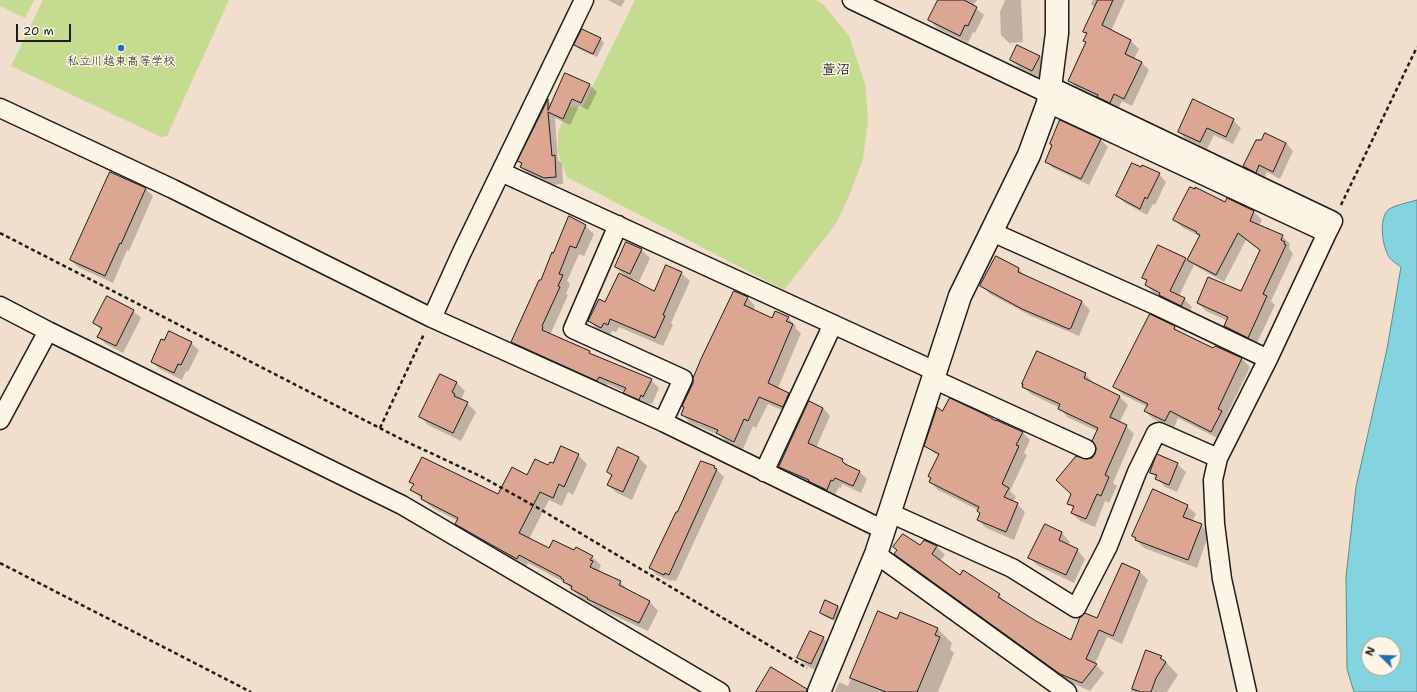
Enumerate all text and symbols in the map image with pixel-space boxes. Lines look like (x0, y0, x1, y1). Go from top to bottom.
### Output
scale bar (18, 16, 73, 42)
text: 20 m (23, 23, 54, 39)
marker: 私立川越東高等学校 (116, 43, 126, 53)
place label: 私立川越東高等学校 (67, 55, 175, 69)
district label: 萱沼 (822, 62, 850, 78)
north arrow (1361, 636, 1401, 676)
text: N (1362, 645, 1379, 658)

